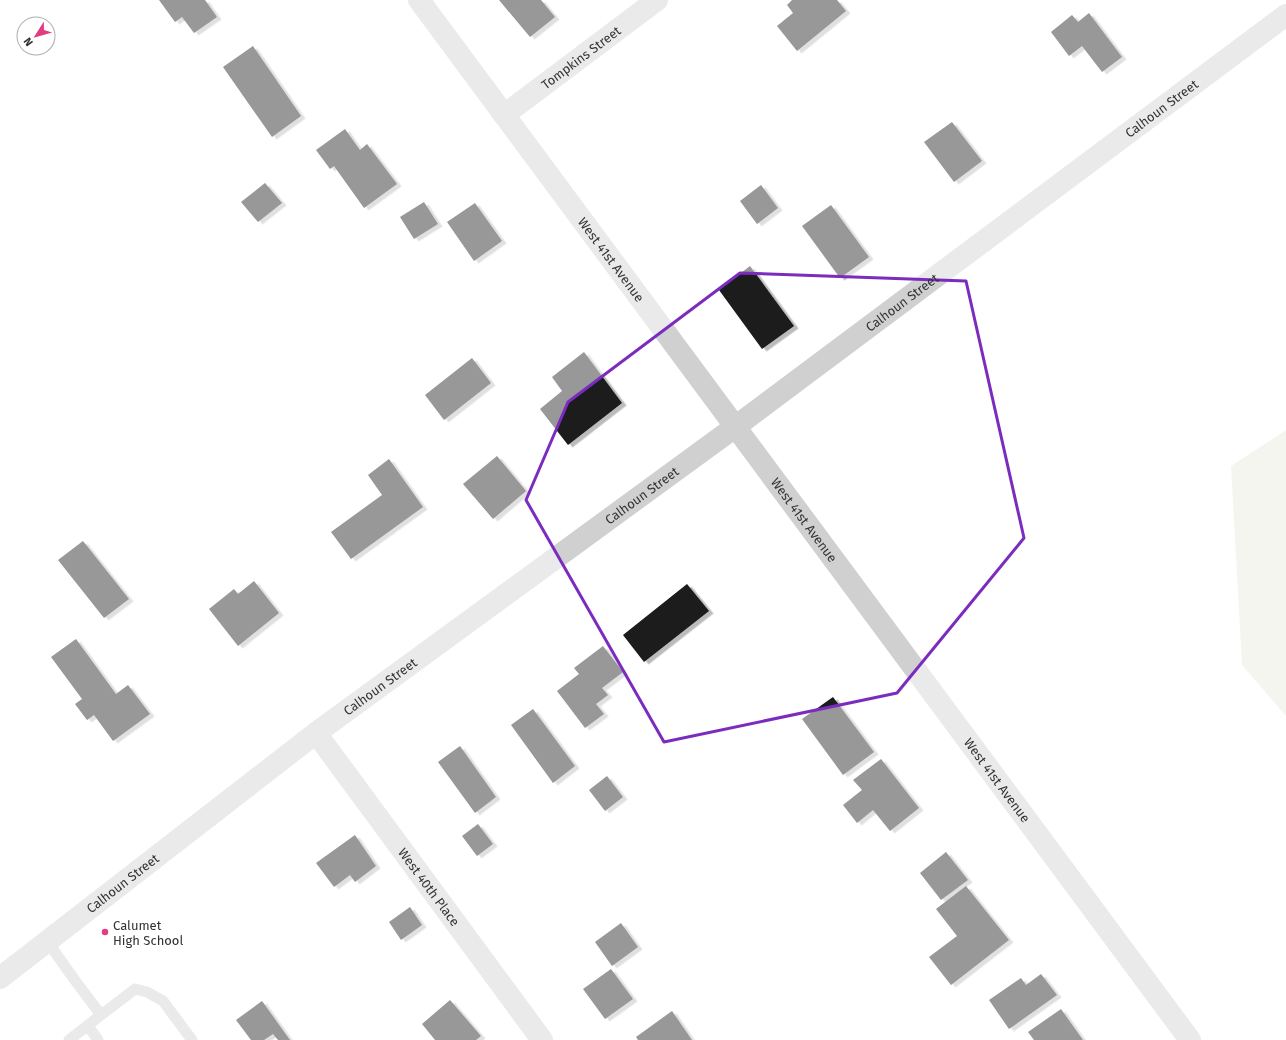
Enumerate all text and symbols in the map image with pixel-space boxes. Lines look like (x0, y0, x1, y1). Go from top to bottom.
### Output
north arrow (16, 16, 56, 56)
street label: Tompkins Street (538, 23, 624, 92)
text: N (21, 35, 36, 49)
street label: Calhoun Street (1122, 76, 1201, 141)
street label: West 41st Avenue (575, 215, 647, 305)
street label: Calhoun Street (863, 270, 942, 335)
street label: Calhoun Street (602, 464, 682, 527)
street label: West 41st Avenue (768, 475, 840, 565)
street label: Calhoun Street (341, 655, 420, 718)
street label: West 41st Avenue (961, 735, 1033, 825)
street label: West 40th Place (395, 845, 463, 929)
street label: Calhoun Street (84, 851, 162, 916)
place label: Calumet High School (113, 918, 183, 948)
marker: Calumet High School (100, 927, 110, 937)

